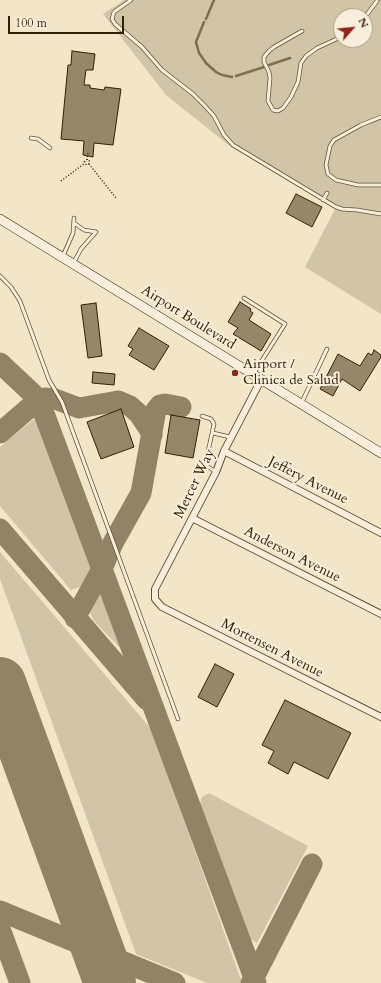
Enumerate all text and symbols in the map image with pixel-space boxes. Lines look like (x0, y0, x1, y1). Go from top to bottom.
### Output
scale bar (10, 8, 126, 34)
north arrow (333, 8, 373, 48)
text: 100 m (15, 15, 47, 31)
text: N (354, 15, 372, 30)
street label: Airport Boulevard (138, 282, 238, 354)
place label: Airport / Clinica de Salud (243, 357, 339, 390)
marker: Airport / Clinica de Salud (230, 368, 240, 378)
street label: Mercer Way (171, 447, 219, 521)
street label: Jeffery Avenue (265, 454, 351, 508)
street label: Anderson Avenue (241, 523, 343, 587)
street label: Mortensen Avenue (218, 616, 326, 682)

